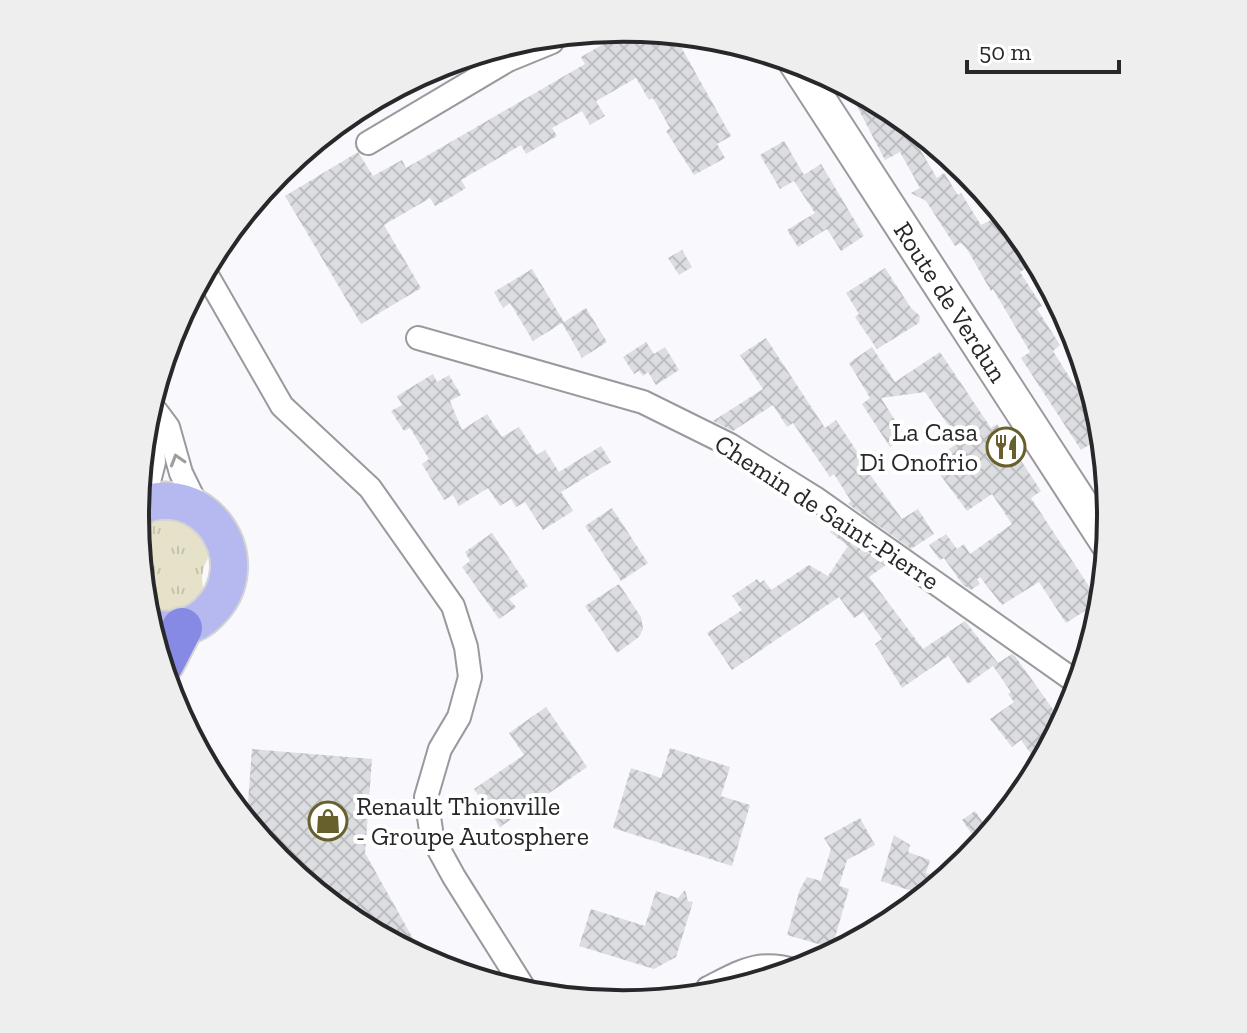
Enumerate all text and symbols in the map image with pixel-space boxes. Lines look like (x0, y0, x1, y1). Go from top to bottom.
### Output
scale bar (967, 24, 1119, 74)
text: 50 m (979, 37, 1032, 66)
street label: Route de Verdun (887, 216, 1014, 388)
place label: La Casa Di Onofrio (859, 416, 978, 478)
restaurant icon: La Casa Di Onofrio (985, 426, 1027, 468)
street label: Chemin de Saint-Pierre (709, 427, 945, 597)
one-way arrow (171, 454, 187, 468)
place label: Renault Thionville - Groupe Autosphere (356, 790, 589, 852)
shop icon: Renault Thionville - Groupe Autosphere (307, 800, 349, 842)

